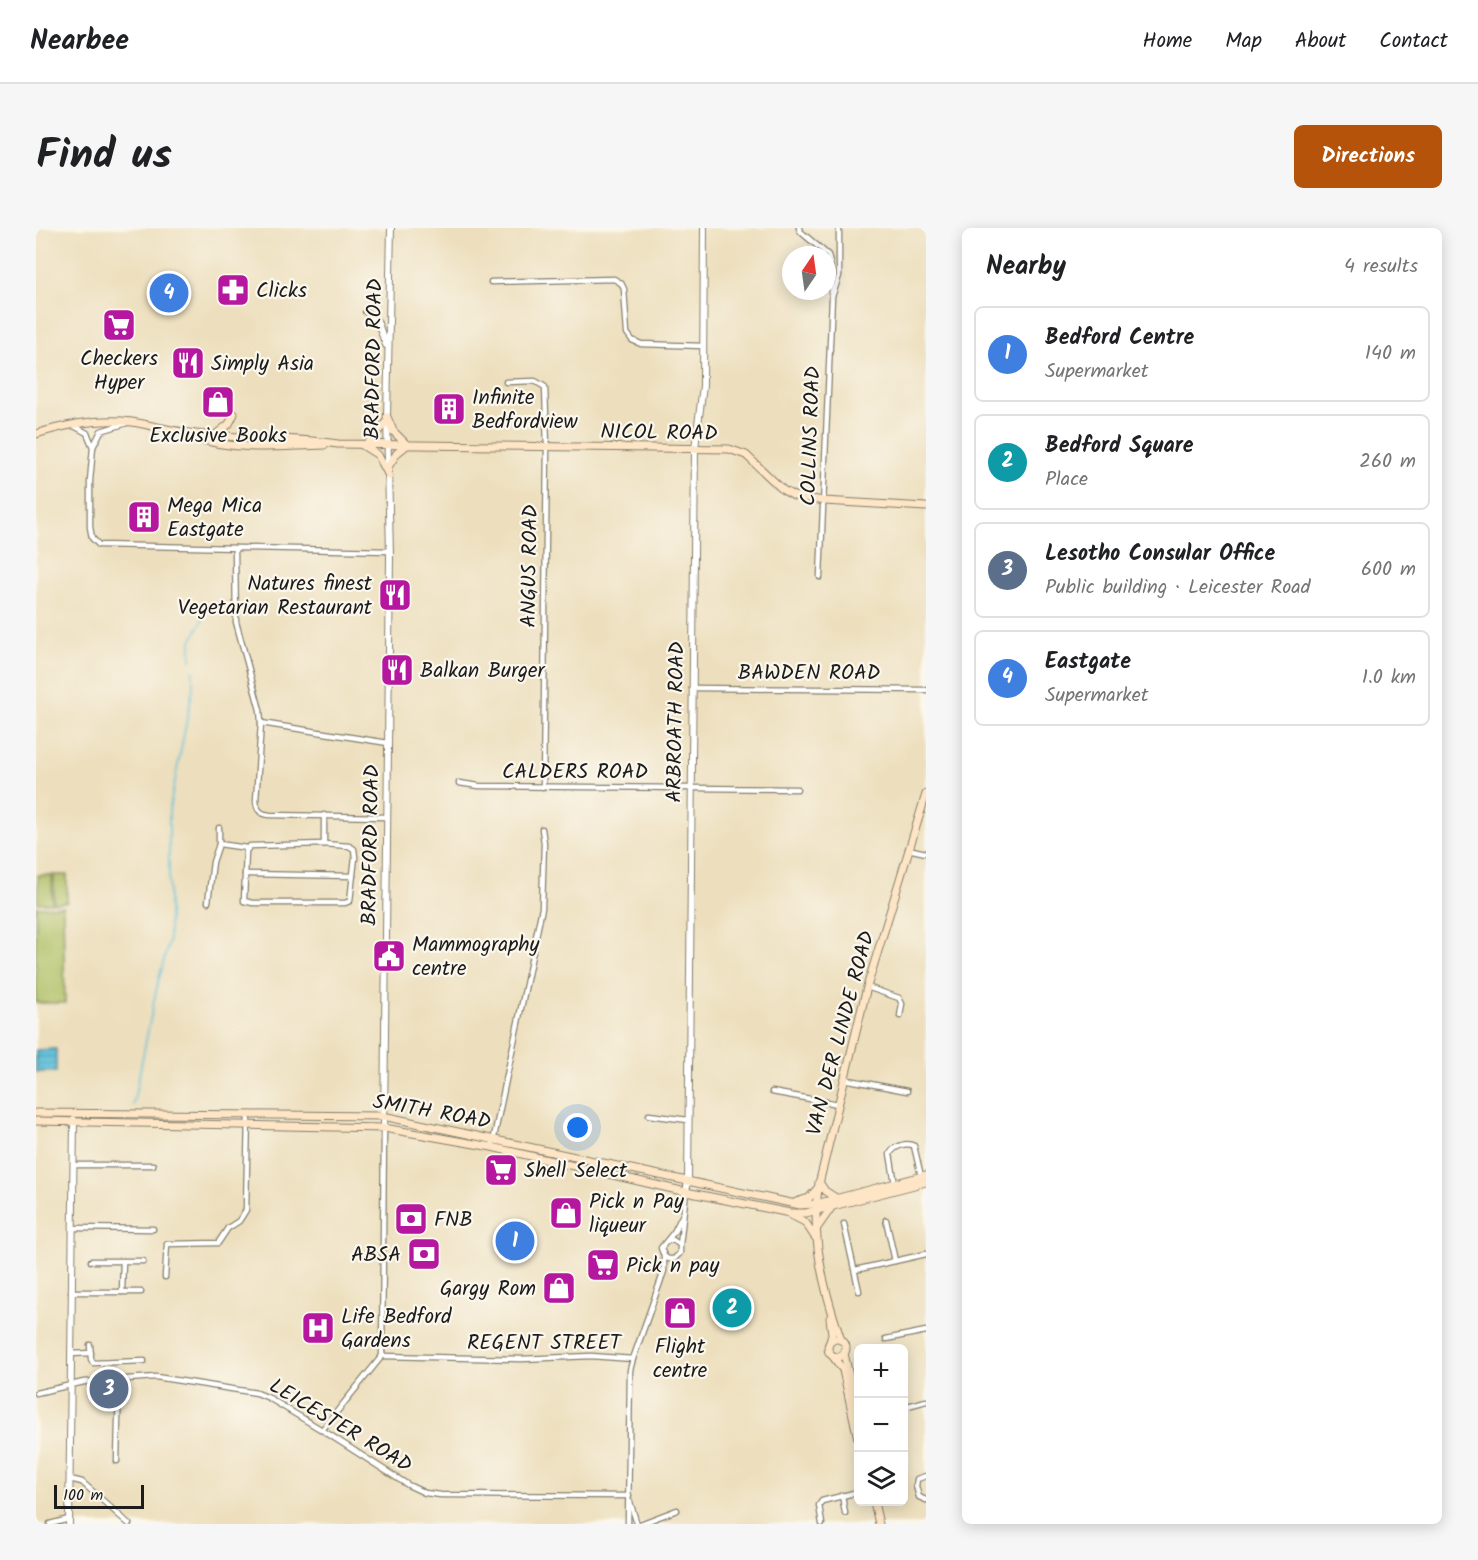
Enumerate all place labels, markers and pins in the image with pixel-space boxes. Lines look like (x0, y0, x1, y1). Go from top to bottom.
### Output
pin: 4 (150, 270, 188, 316)
pharmacy icon: Clicks (215, 272, 251, 308)
place label: Clicks (256, 275, 307, 308)
supermarket icon: Checkers Hyper (101, 307, 137, 343)
place label: Checkers Hyper (80, 343, 158, 400)
restaurant icon: Simply Asia (170, 345, 206, 381)
place label: Simply Asia (211, 348, 314, 381)
place label: Infinite Bedfordview (472, 382, 578, 439)
shop icon: Exclusive Books (200, 384, 236, 420)
building icon: Infinite Bedfordview (431, 391, 467, 427)
place label: Exclusive Books (149, 420, 287, 453)
place label: Mega Mica Eastgate (167, 490, 262, 547)
building icon: Mega Mica Eastgate (126, 499, 162, 535)
place label: Natures finest Vegetarian Restaurant (178, 568, 373, 625)
restaurant icon: Natures finest Vegetarian Restaurant (377, 577, 413, 613)
restaurant icon: Balkan Burger (379, 652, 415, 688)
place label: Balkan Burger (420, 655, 546, 688)
place label: Mammography centre (412, 929, 539, 986)
public building icon: Mammography centre (371, 938, 407, 974)
supermarket icon: Shell Select (483, 1152, 519, 1188)
place label: Shell Select (524, 1155, 628, 1188)
place label: Pick n Pay liqueur (589, 1186, 684, 1243)
shop icon: Pick n Pay liqueur (548, 1195, 584, 1231)
bank icon: FNB (393, 1201, 429, 1237)
place label: FNB (434, 1204, 473, 1237)
pin: 1 (496, 1218, 534, 1264)
bank icon: ABSA (406, 1236, 442, 1272)
place label: ABSA (351, 1239, 401, 1272)
supermarket icon: Pick n pay (585, 1247, 621, 1283)
place label: Pick n pay (626, 1250, 720, 1283)
shop icon: Gargy Rom (541, 1270, 577, 1306)
place label: Gargy Rom (440, 1273, 536, 1306)
pin: 2 (712, 1286, 752, 1330)
shop icon: Flight centre (662, 1295, 698, 1331)
place label: Life Bedford Gardens (341, 1301, 452, 1358)
hospital icon: Life Bedford Gardens (300, 1310, 336, 1346)
place label: Flight centre (653, 1331, 708, 1388)
pin: 3 (90, 1366, 128, 1412)

